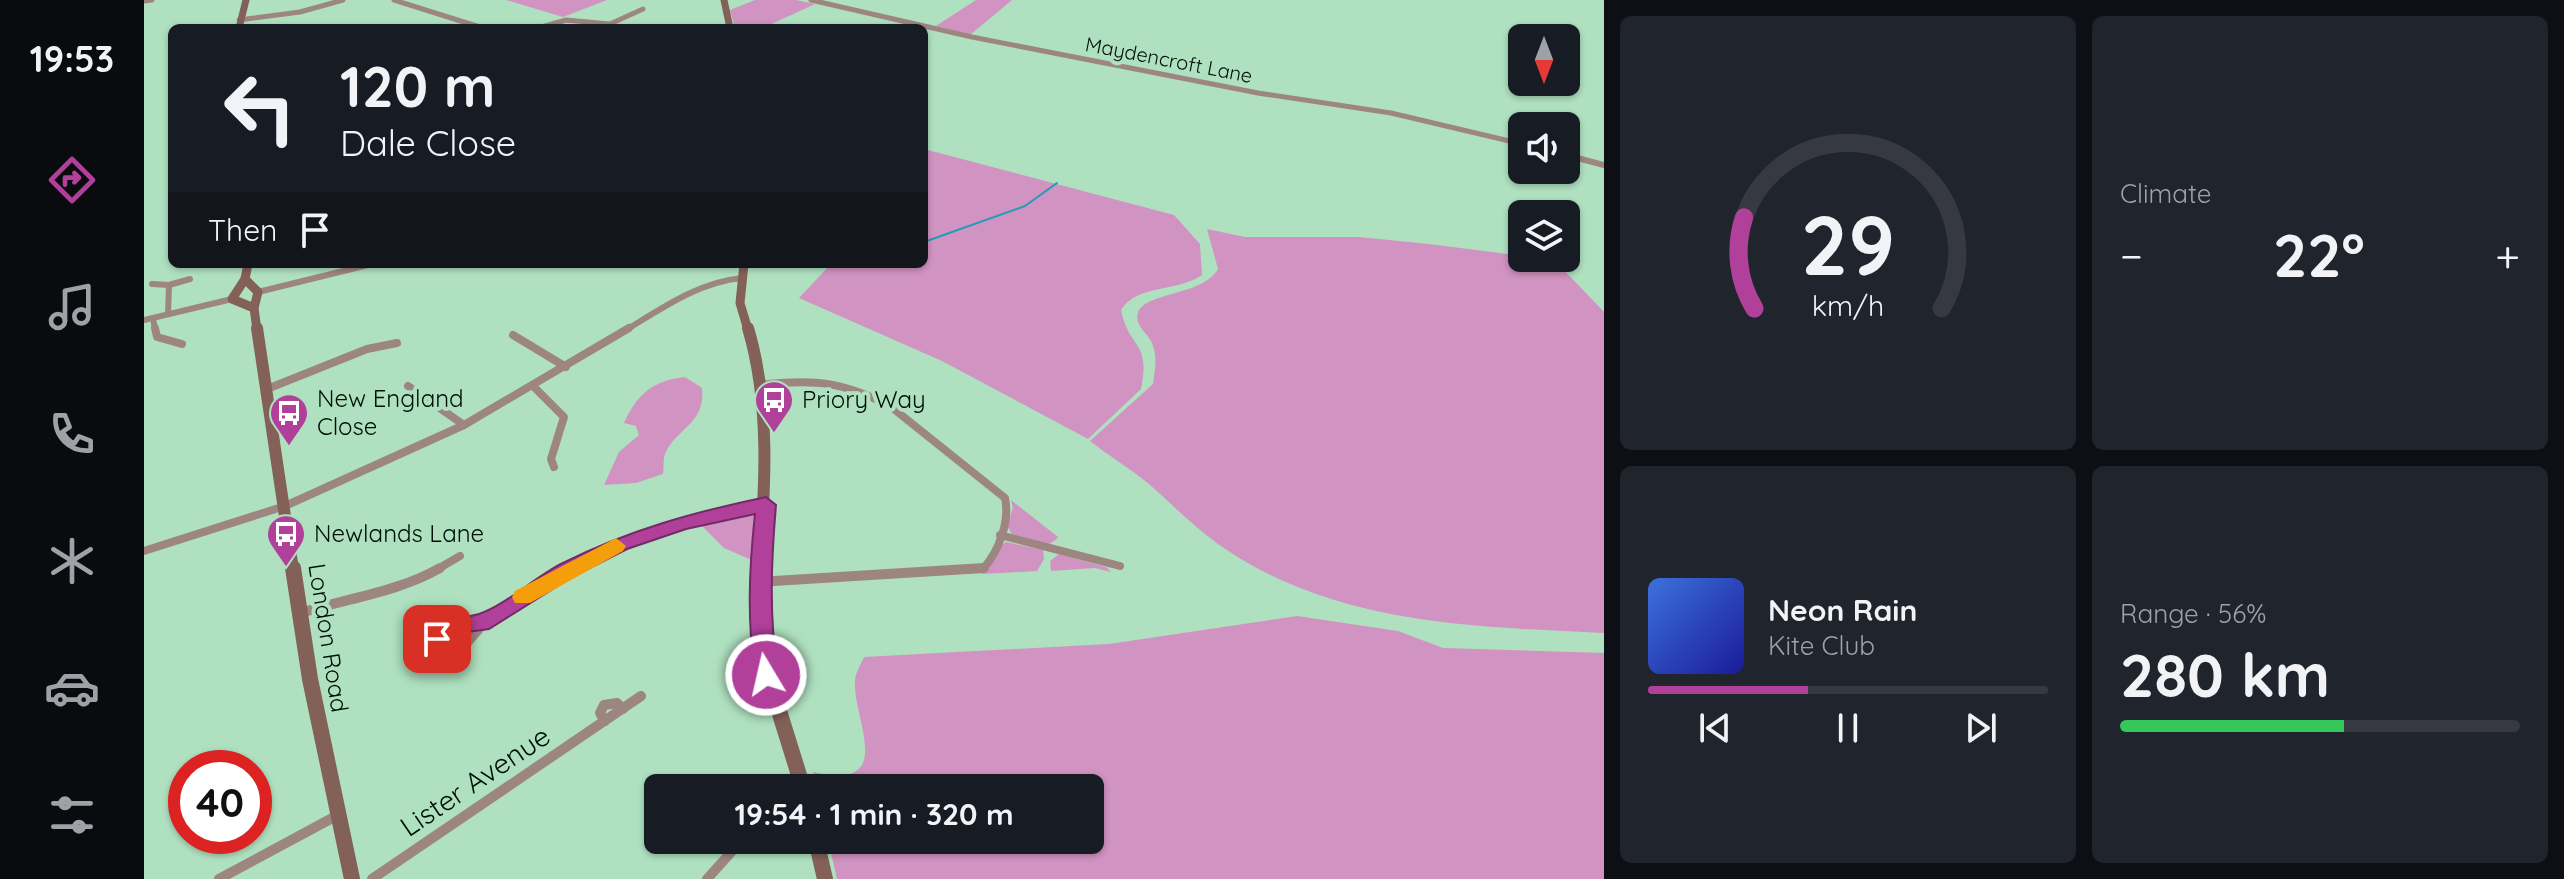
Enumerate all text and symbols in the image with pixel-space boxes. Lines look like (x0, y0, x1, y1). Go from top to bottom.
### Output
north arrow (1508, 24, 1580, 96)
map controls (1508, 24, 1580, 272)
street label: Maydencroft Lane (1083, 31, 1255, 88)
text: 19:53 (30, 36, 114, 81)
text: 120 m (340, 51, 495, 121)
icon: left (208, 56, 312, 160)
button: sound (1508, 112, 1580, 184)
text: Dale Close (340, 120, 516, 165)
icon: directions (44, 152, 100, 208)
text: Climate (2120, 177, 2211, 210)
text: 29 (1801, 191, 1895, 295)
button: layers (1508, 200, 1580, 272)
icon: arrive (293, 208, 337, 252)
text: Then (208, 211, 277, 249)
text: 22° (2273, 217, 2365, 292)
text: − (2120, 228, 2143, 283)
text: + (2495, 228, 2520, 283)
icon: music (44, 279, 100, 335)
text: km/h (1812, 287, 1884, 323)
bus stop icon: Priory Way (753, 379, 795, 434)
place label: New England Close (317, 383, 464, 441)
place label: Priory Way (802, 384, 926, 414)
bus stop icon: New England Close (268, 392, 310, 447)
icon: phone (44, 406, 100, 462)
bus stop icon: Newlands Lane (265, 513, 307, 568)
place label: Newlands Lane (314, 518, 484, 548)
icon: climate (44, 533, 100, 589)
street label: London Road (302, 561, 356, 714)
text: Neon Rain (1768, 591, 1917, 629)
text: Range · 56% (2120, 597, 2266, 630)
pin (403, 605, 471, 673)
icon: arrive (415, 617, 459, 661)
text: Kite Club (1768, 629, 1875, 662)
position arrow (724, 633, 808, 717)
text: 280 km (2120, 637, 2330, 712)
icon: car (44, 660, 100, 716)
icon: previous (1693, 706, 1737, 750)
icon: pause (1826, 706, 1870, 750)
icon: next (1959, 706, 2003, 750)
street label: Lister Avenue (393, 718, 556, 844)
speed limit sign: 40 (168, 750, 272, 854)
icon: filters (44, 787, 100, 843)
text: 19:54 · 1 min · 320 m (734, 795, 1014, 833)

